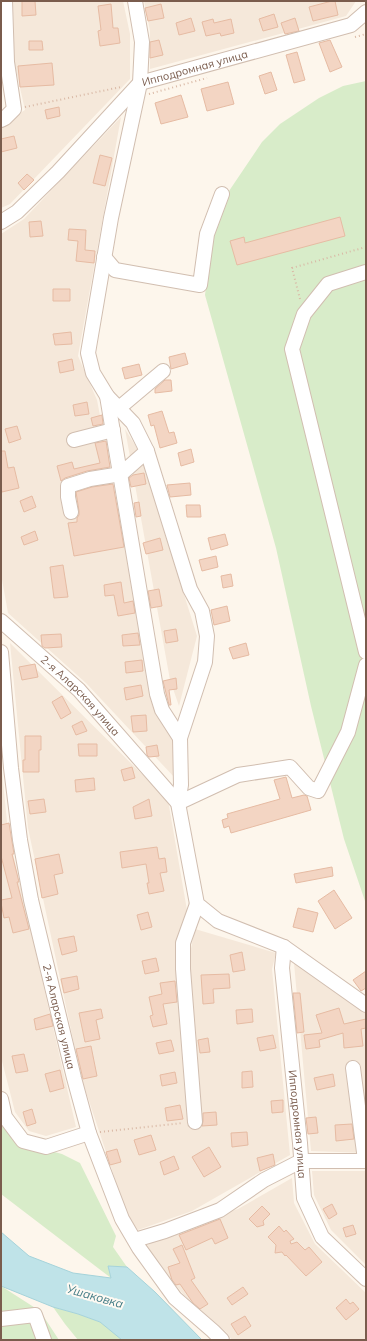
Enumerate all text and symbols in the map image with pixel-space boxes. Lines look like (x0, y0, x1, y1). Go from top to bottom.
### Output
street label: Ипподромная улица (140, 47, 249, 89)
street label: 2-я Аларская улица (38, 652, 123, 739)
street label: 2-я Аларская улица (40, 963, 79, 1071)
street label: Ипподромная улица (286, 1069, 310, 1179)
water label: Ушаковка (65, 1281, 125, 1311)

